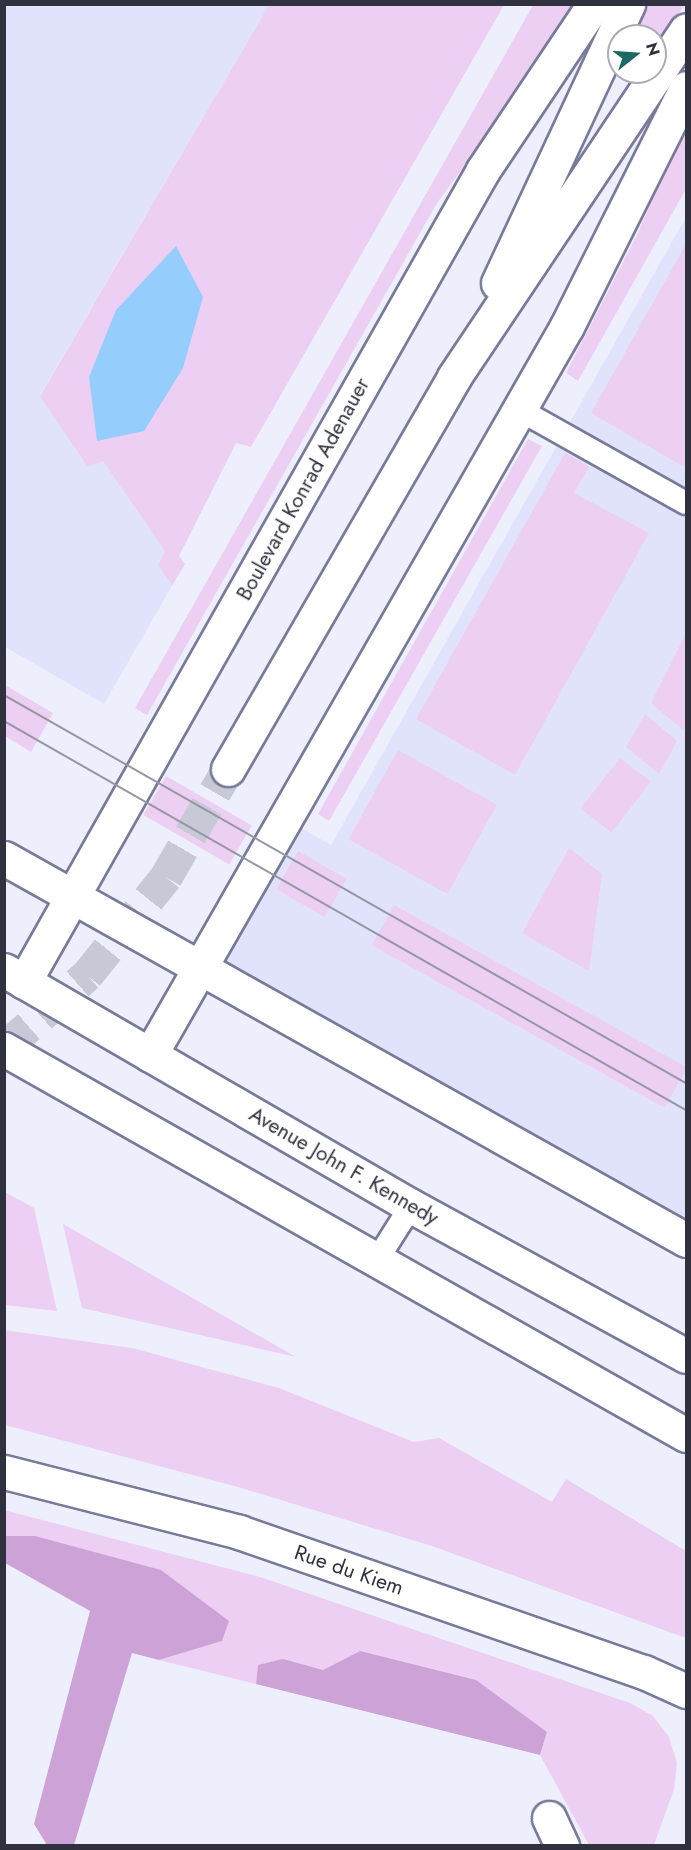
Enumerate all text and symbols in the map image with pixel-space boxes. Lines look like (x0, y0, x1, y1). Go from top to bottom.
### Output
north arrow (607, 24, 667, 84)
text: N (640, 40, 666, 59)
street label: Boulevard Konrad Adenauer (231, 373, 375, 605)
street label: Avenue John F. Kennedy (245, 1102, 443, 1230)
street label: Rue du Kiem (291, 1540, 407, 1600)

